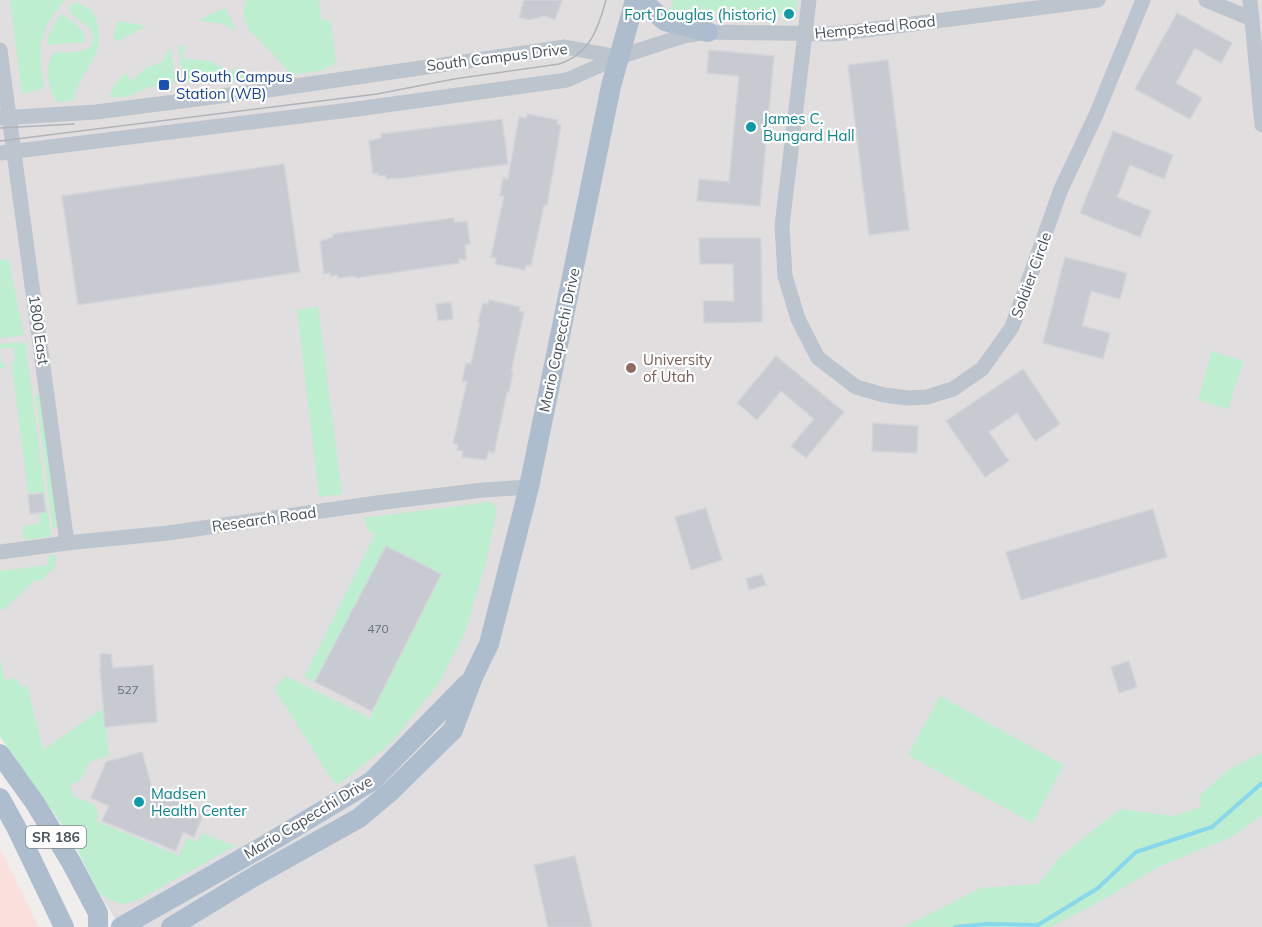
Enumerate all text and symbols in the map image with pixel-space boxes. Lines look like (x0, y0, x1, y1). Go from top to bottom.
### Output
place label: Fort Douglas (historic) (624, 5, 777, 24)
marker: Fort Douglas (historic) (782, 7, 796, 21)
street label: Hempstead Road (814, 11, 936, 43)
street label: South Campus Drive (425, 39, 569, 75)
place label: U South Campus Station (WB) (176, 67, 293, 103)
marker: U South Campus Station (WB) (157, 78, 171, 92)
place label: James C. Bungard Hall (763, 109, 855, 145)
marker: James C. Bungard Hall (744, 120, 758, 134)
street label: Soldier Circle (1007, 230, 1055, 320)
street label: Mario Capecchi Drive (534, 266, 584, 414)
street label: 1800 East (25, 294, 53, 366)
place label: University of Utah (643, 350, 712, 386)
marker: University of Utah (624, 361, 638, 375)
street label: Research Road (211, 502, 317, 536)
house number: 470 (367, 621, 389, 636)
house number: 527 (117, 682, 139, 697)
street label: Mario Capecchi Drive (240, 771, 376, 863)
place label: Madsen Health Center (151, 784, 247, 820)
marker: Madsen Health Center (132, 795, 146, 809)
road number: SR 186 (26, 826, 86, 848)

